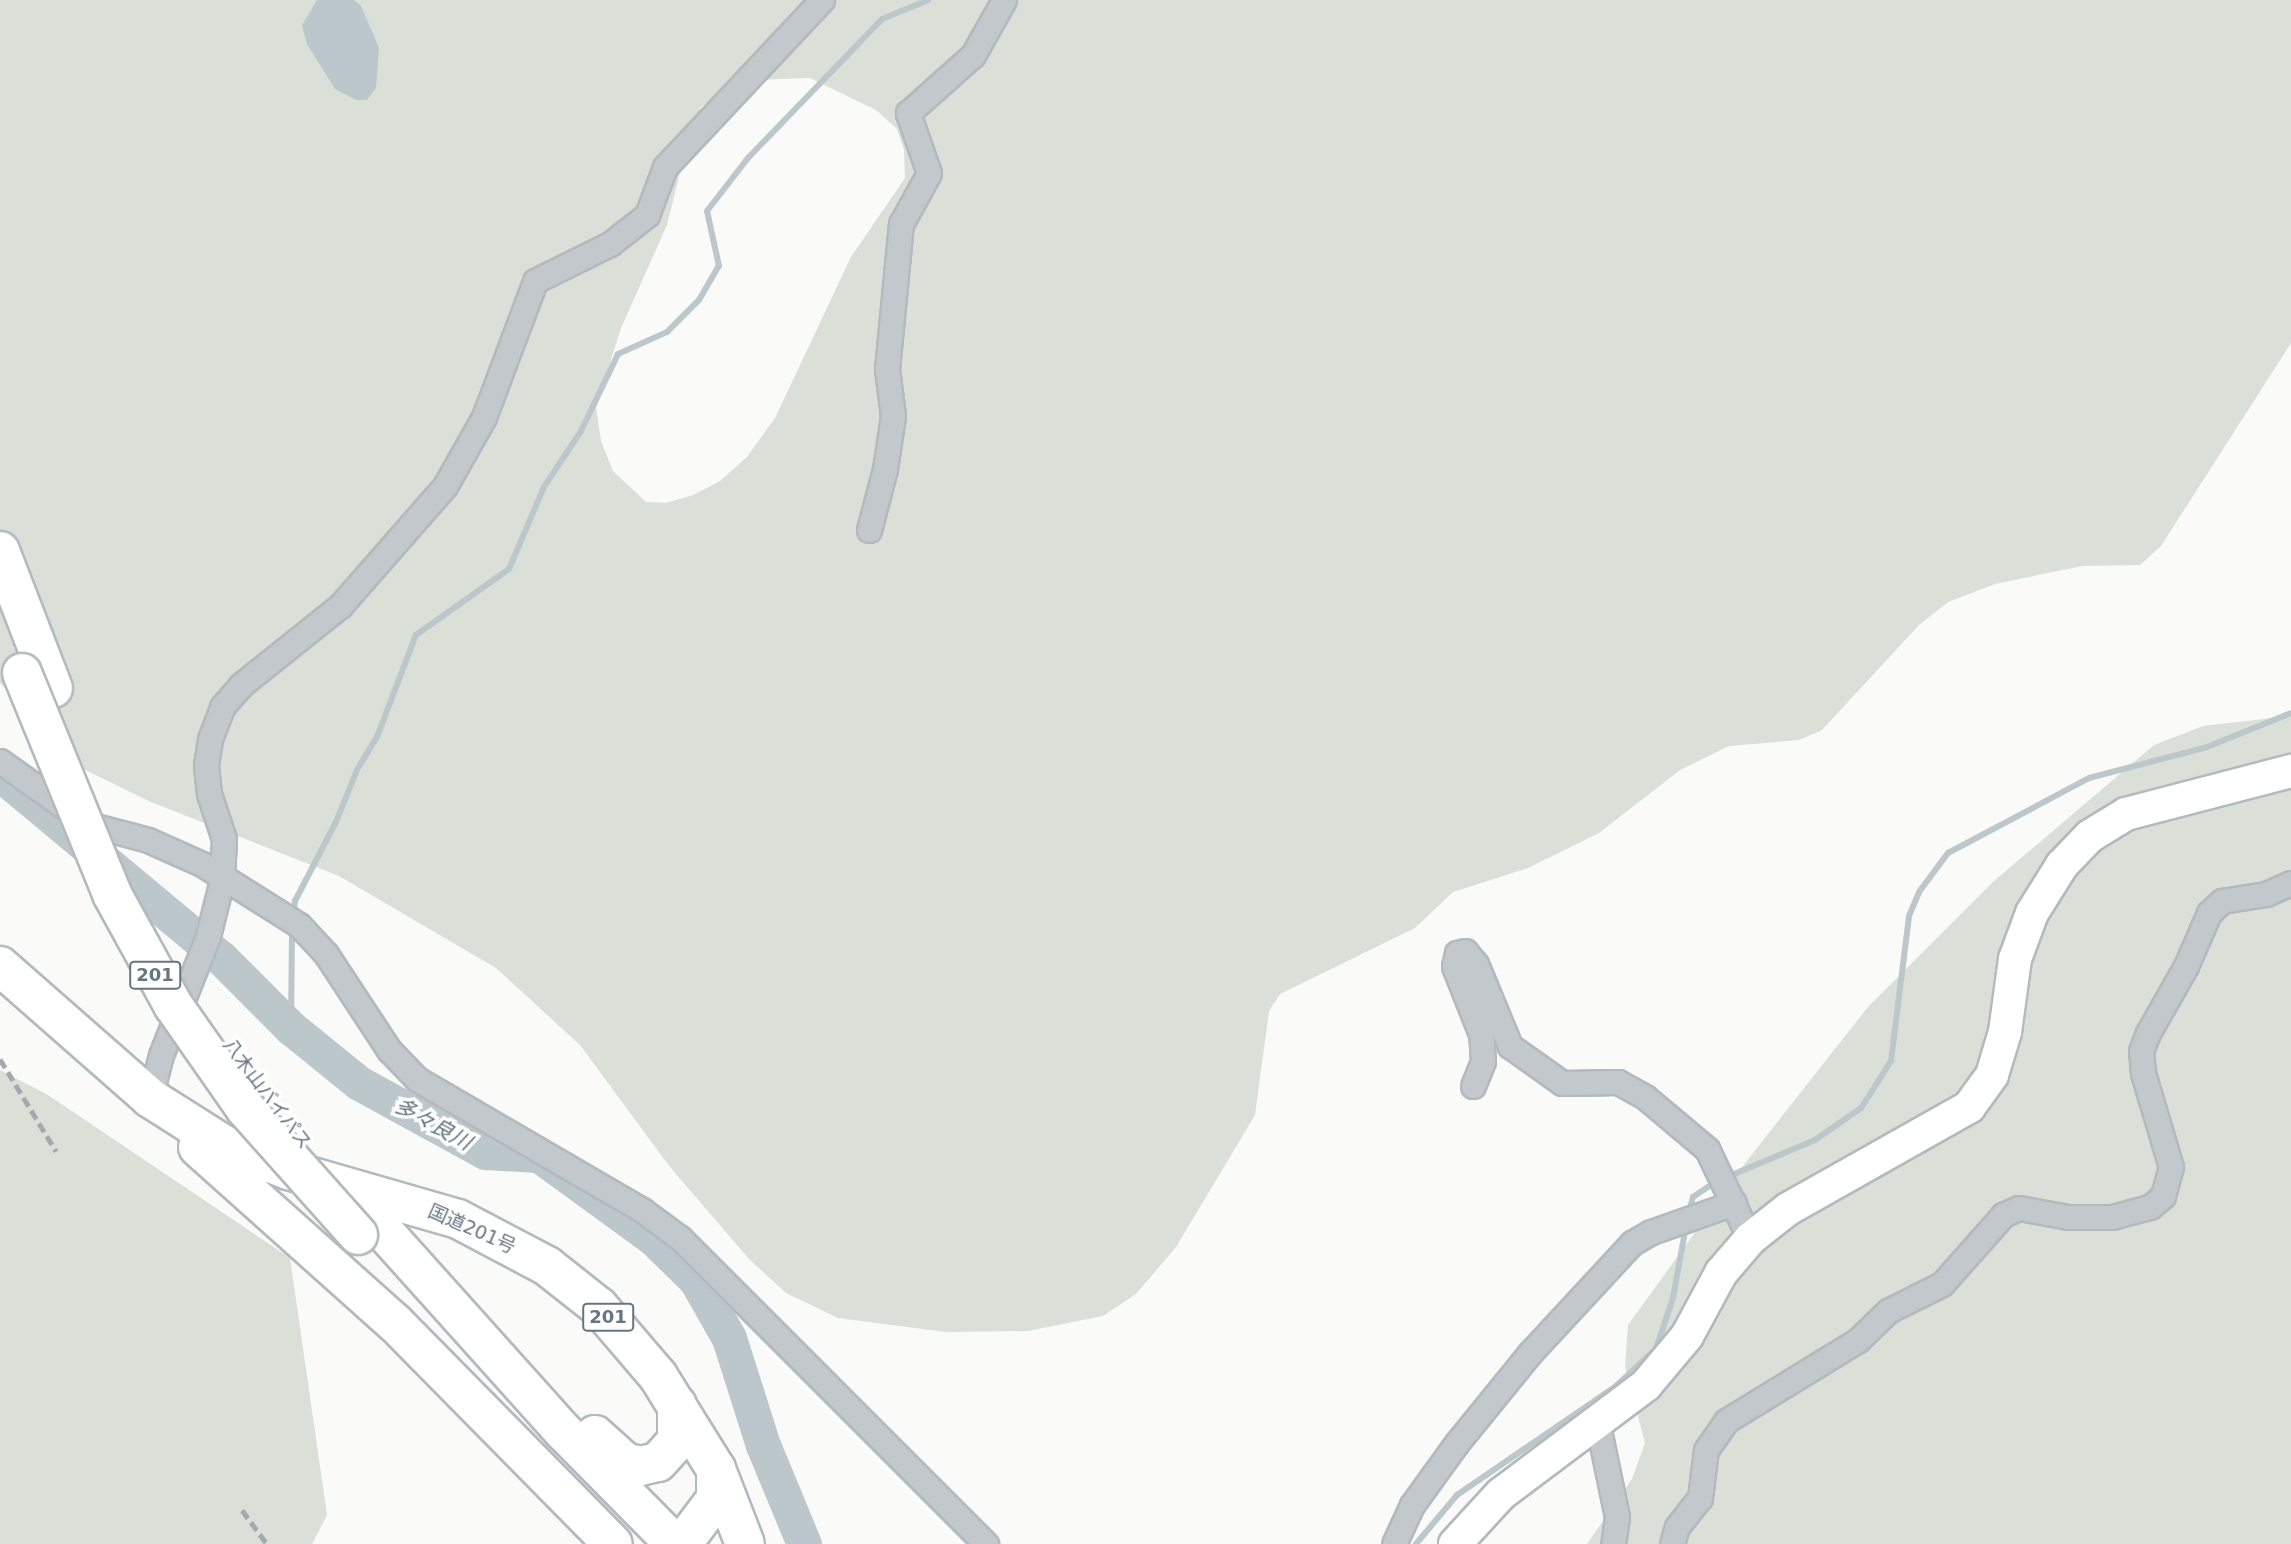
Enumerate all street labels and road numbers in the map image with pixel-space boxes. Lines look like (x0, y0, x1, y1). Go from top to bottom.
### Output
road number: 201 (129, 960, 181, 990)
street label: 八木山バイパス (218, 1034, 316, 1154)
street label: 国道201号 (425, 1200, 519, 1258)
road number: 201 (582, 1302, 634, 1332)

